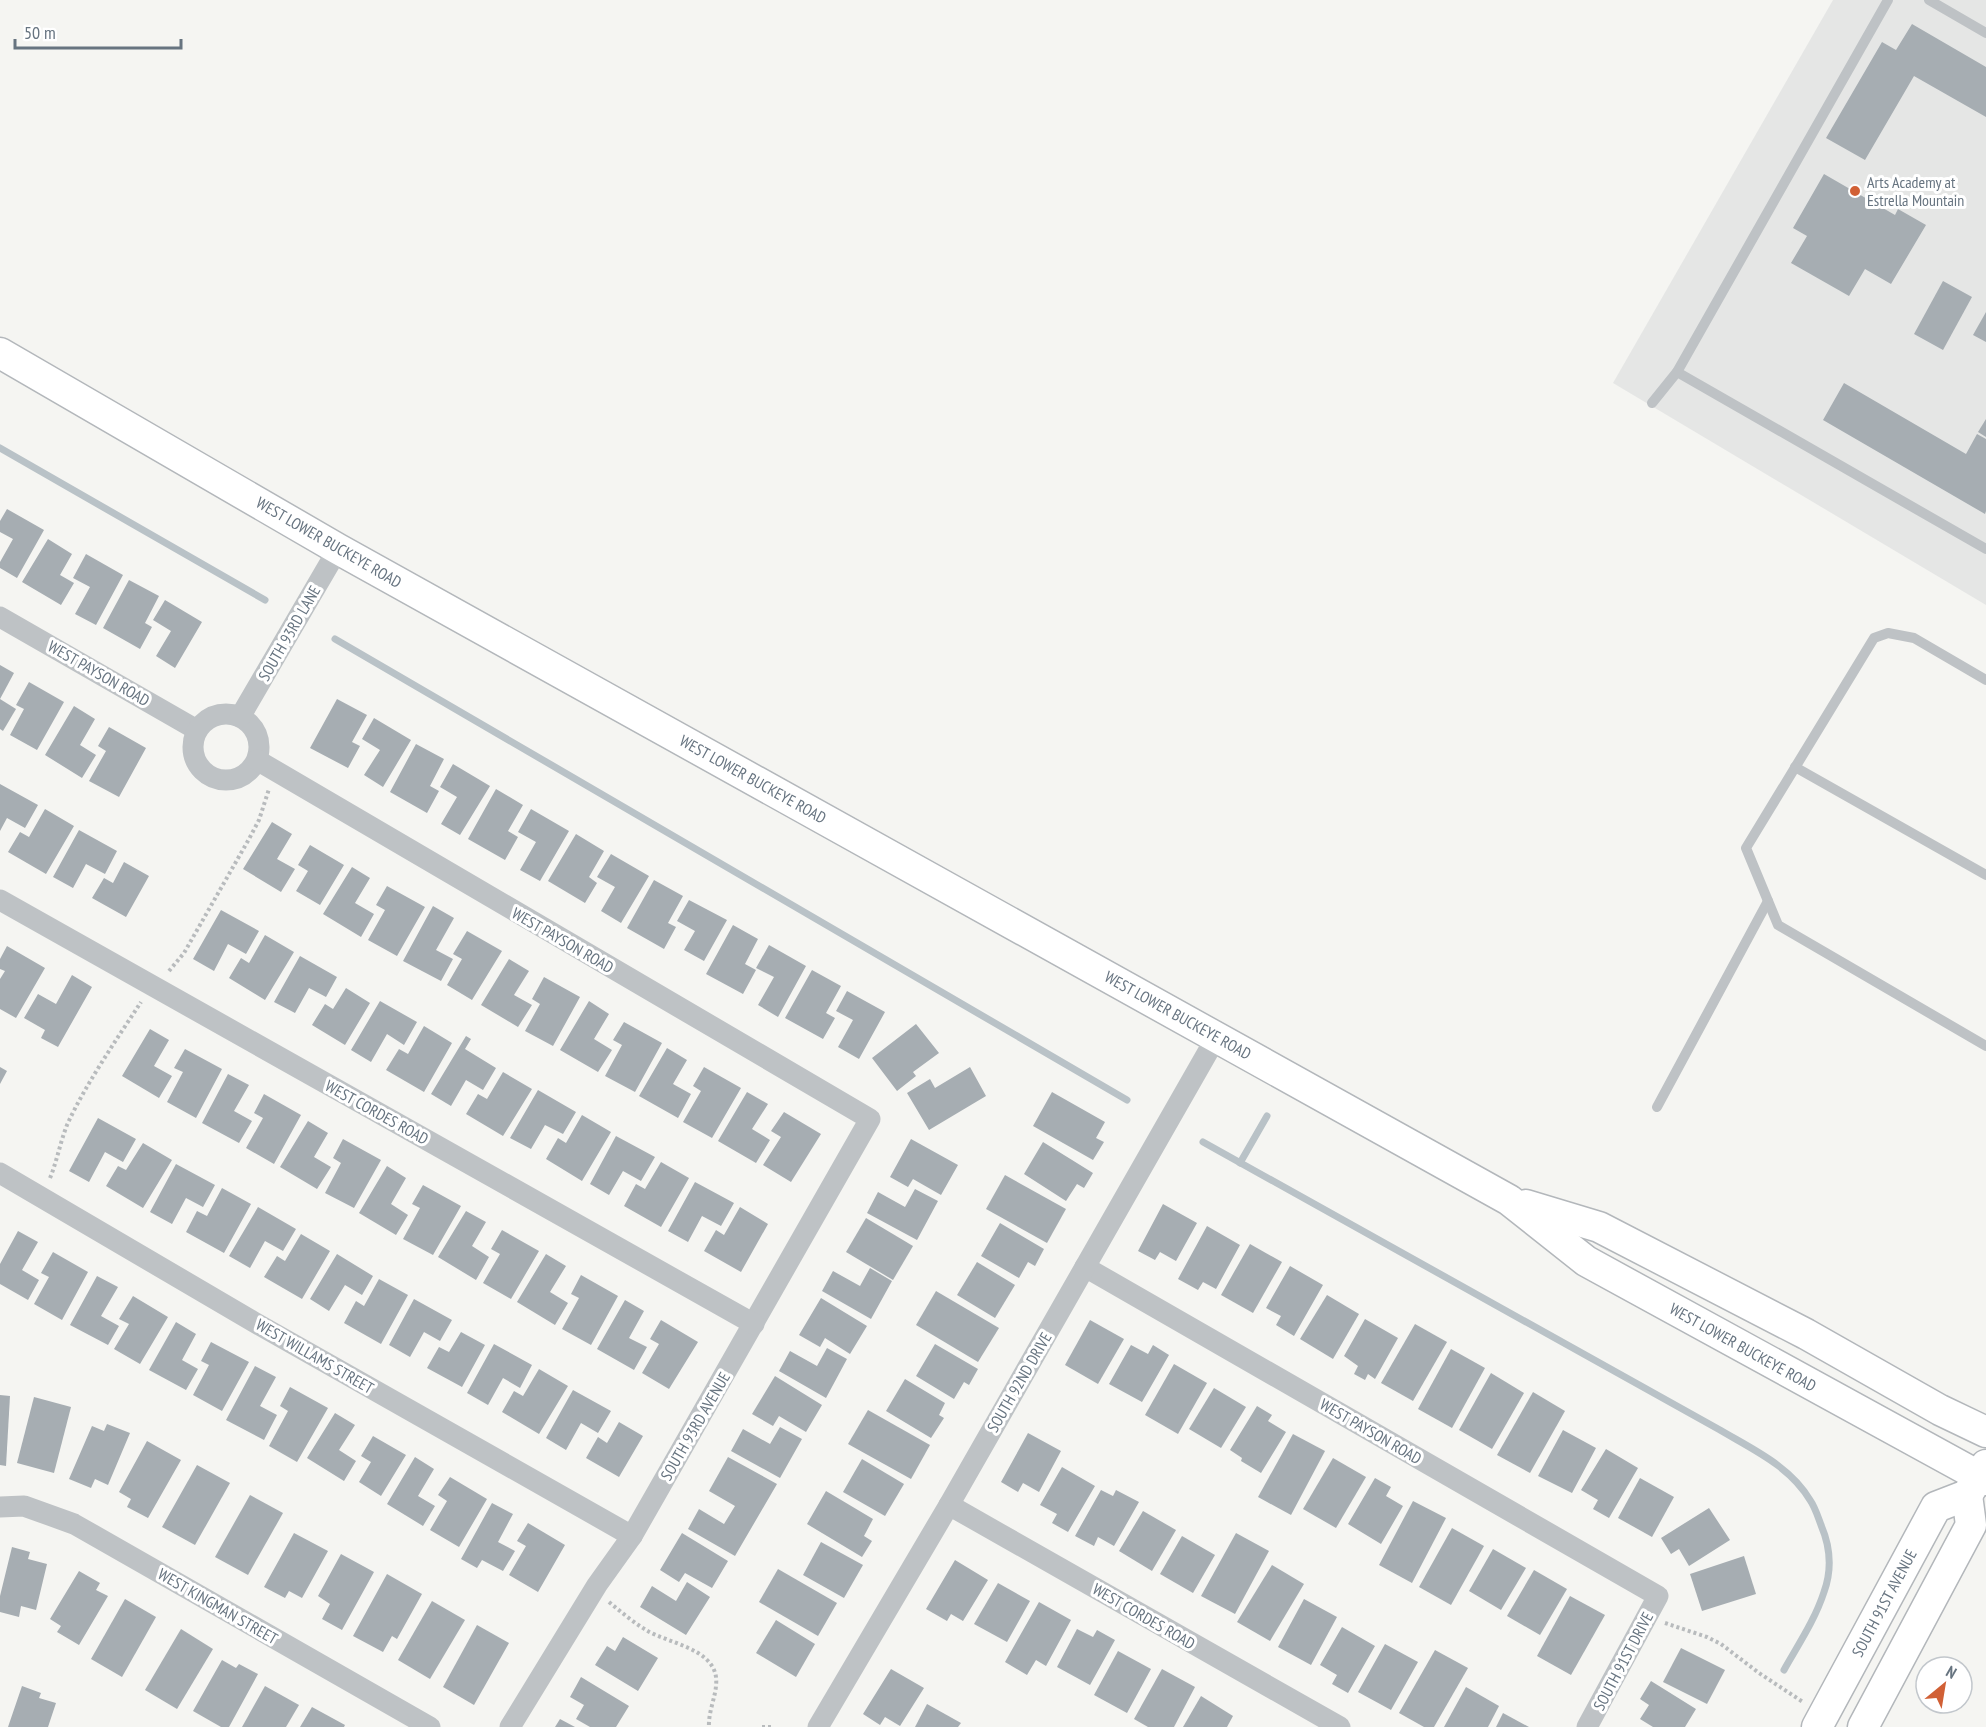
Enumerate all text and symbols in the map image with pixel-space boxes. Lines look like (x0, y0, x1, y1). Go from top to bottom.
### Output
scale bar (15, 12, 182, 50)
text: 50 m (24, 21, 56, 44)
place label: Arts Academy at Estrella Mountain (1867, 172, 1964, 210)
marker: Arts Academy at Estrella Mountain (1848, 184, 1862, 198)
street label: WEST LOWER BUCKEYE ROAD (253, 492, 405, 592)
street label: SOUTH 93RD LANE (254, 582, 324, 684)
street label: WEST PAYSON ROAD (45, 636, 153, 710)
street label: WEST LOWER BUCKEYE ROAD (676, 730, 830, 828)
street label: WEST PAYSON ROAD (509, 903, 617, 977)
street label: WEST LOWER BUCKEYE ROAD (1101, 966, 1255, 1064)
street label: WEST CORDES ROAD (322, 1075, 432, 1149)
street label: WEST LOWER BUCKEYE ROAD (1666, 1298, 1820, 1396)
street label: WEST WILLAMS STREET (253, 1314, 377, 1398)
street label: SOUTH 92ND DRIVE (982, 1328, 1056, 1435)
street label: SOUTH 93RD AVENUE (656, 1368, 734, 1484)
street label: WEST PAYSON ROAD (1317, 1394, 1425, 1468)
street label: SOUTH 91ST AVENUE (1847, 1546, 1921, 1660)
street label: WEST KINGMAN STREET (155, 1564, 281, 1648)
street label: WEST CORDES ROAD (1089, 1579, 1199, 1653)
street label: SOUTH 91ST DRIVE (1589, 1608, 1657, 1714)
north arrow (1914, 1655, 1974, 1715)
text: N (1943, 1661, 1960, 1683)

